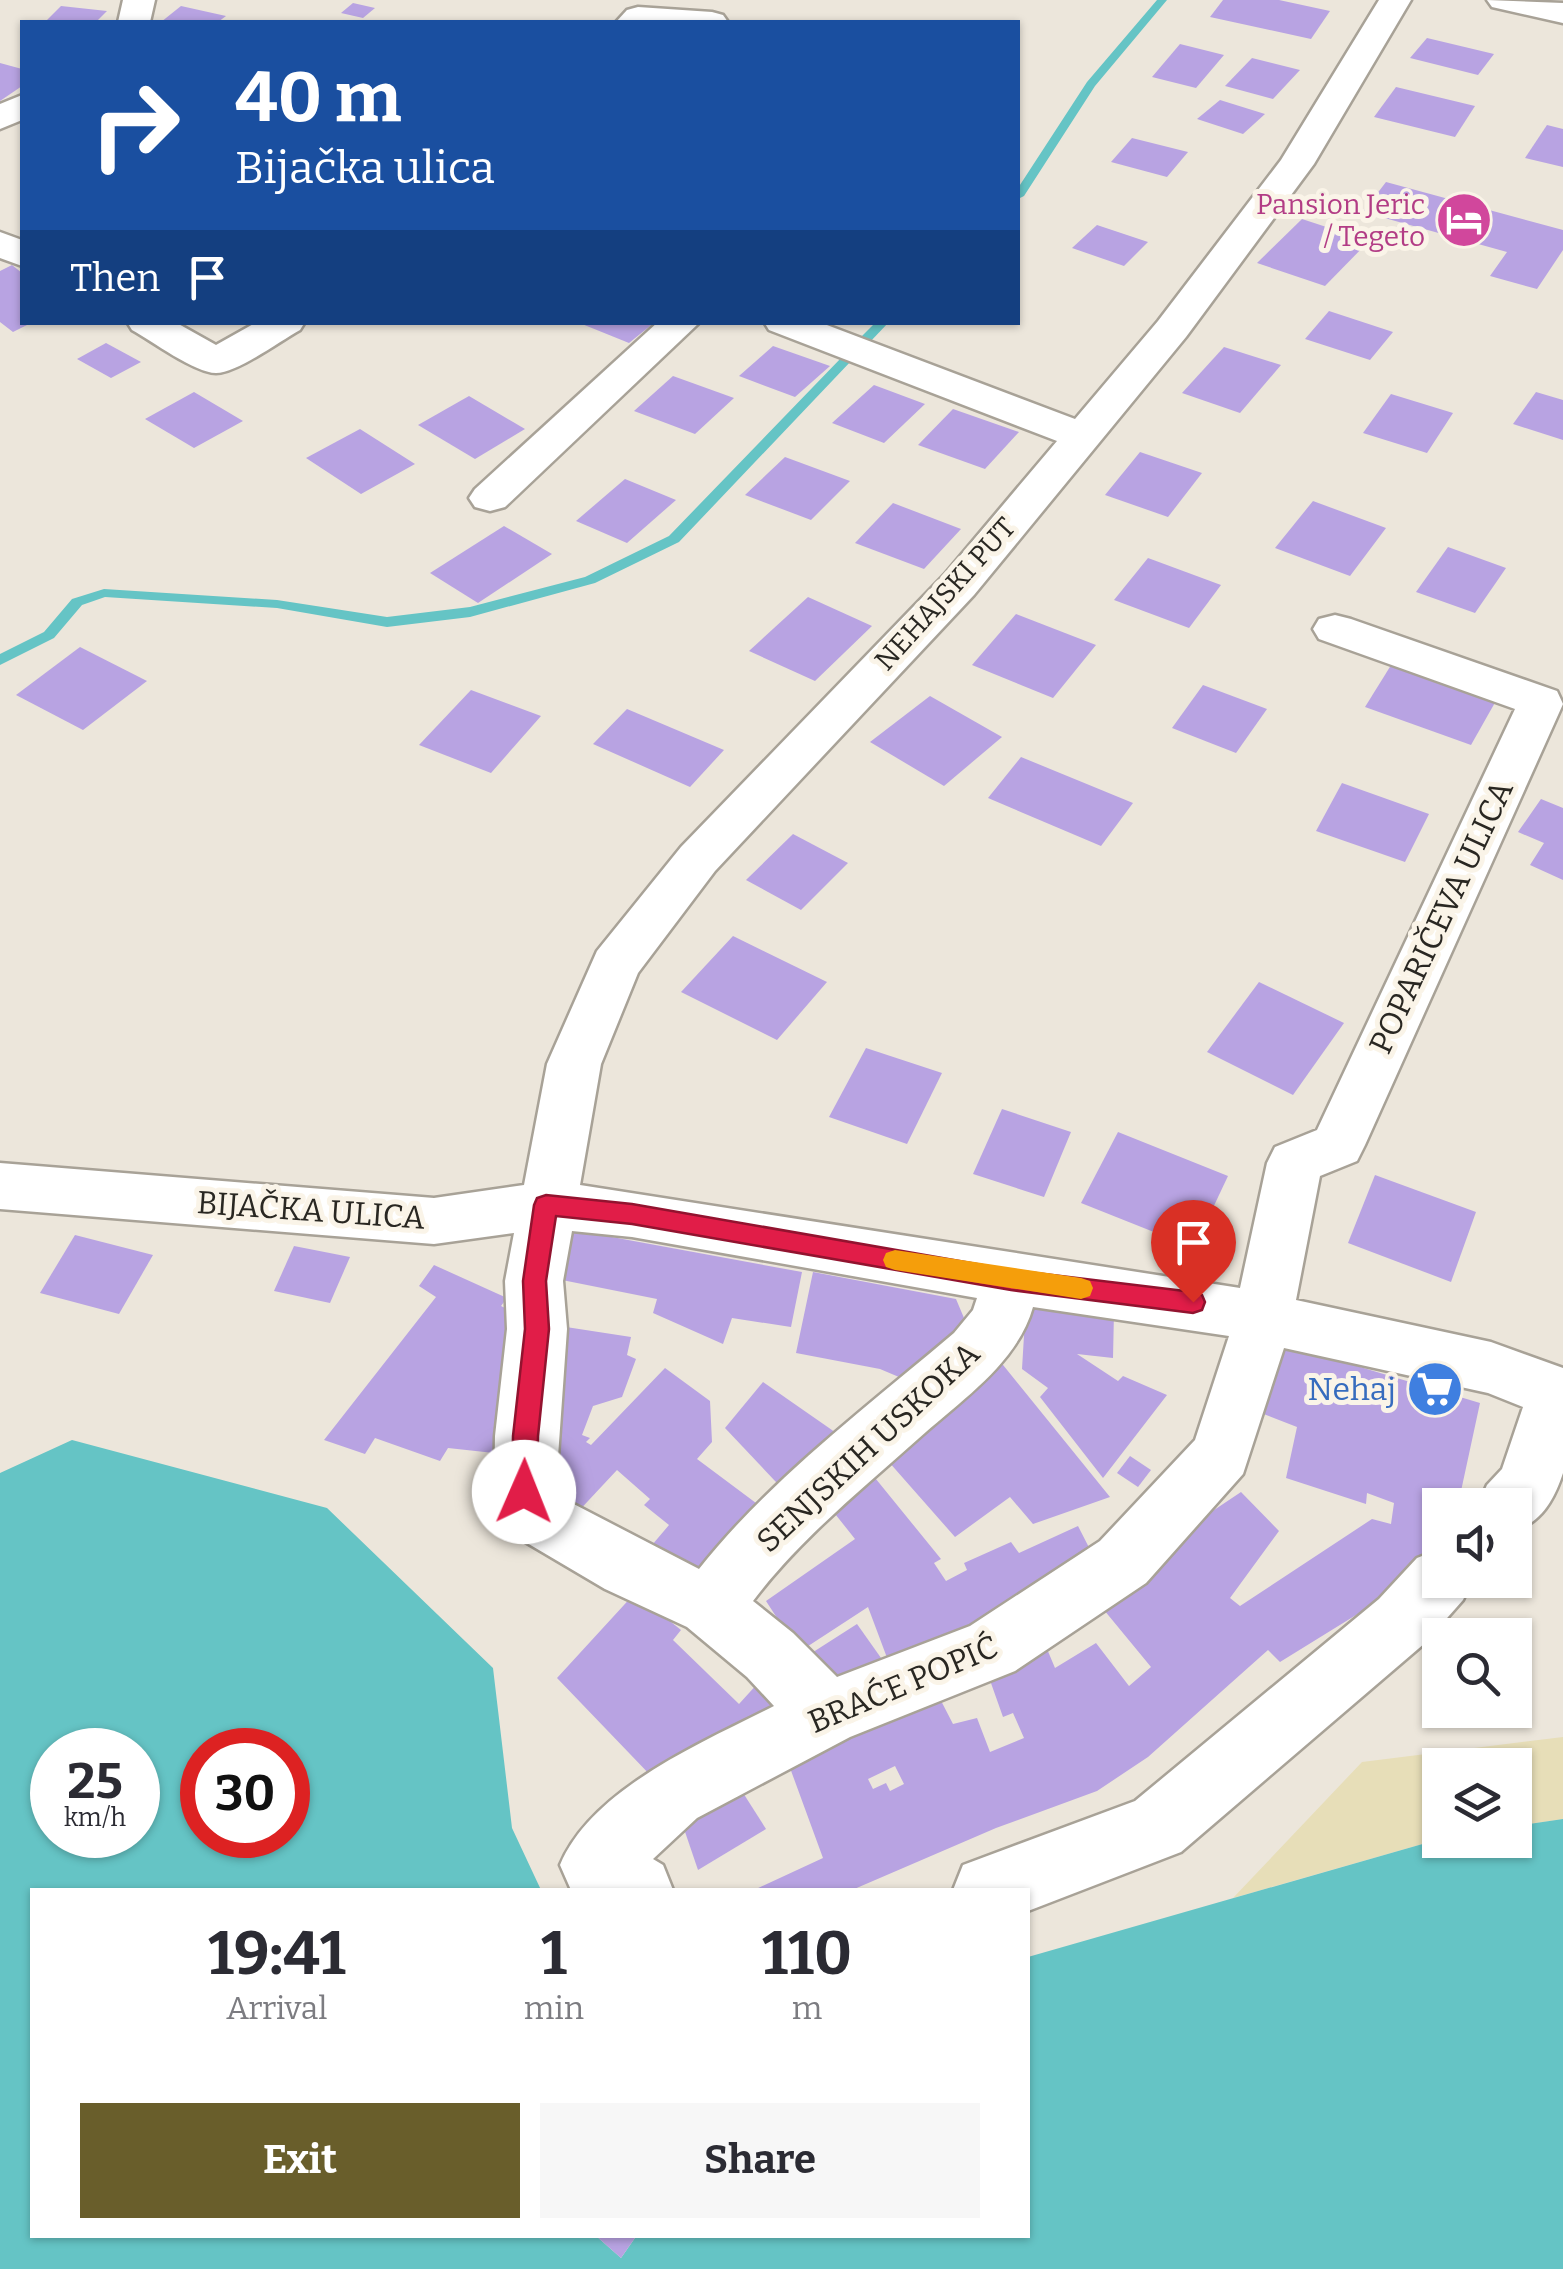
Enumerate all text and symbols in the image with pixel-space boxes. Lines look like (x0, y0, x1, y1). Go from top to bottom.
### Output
text: 40 m (235, 56, 401, 140)
icon: right (70, 60, 200, 190)
text: Bijačka ulica (235, 141, 495, 195)
place label: Pansion Jeric / Tegeto (1256, 188, 1425, 253)
hotel icon: Pansion Jeric / Tegeto (1434, 190, 1494, 250)
icon: arrive (180, 250, 235, 305)
text: Then (70, 255, 160, 301)
street label: NEHAJSKI PUT (868, 511, 1022, 677)
street label: POPARIČEVA ULICA (1361, 774, 1521, 1059)
street label: BIJAČKA ULICA (196, 1183, 427, 1237)
pin (1151, 1200, 1236, 1303)
icon: arrive (1166, 1215, 1221, 1270)
street label: SENJSKIH USKOKA (749, 1334, 987, 1560)
supermarket icon: Nehaj (1405, 1359, 1465, 1419)
place label: Nehaj (1308, 1370, 1396, 1408)
position arrow (472, 1440, 576, 1544)
map controls (1422, 1488, 1532, 1858)
button: sound (1422, 1488, 1532, 1598)
button: search (1422, 1618, 1532, 1728)
street label: BRAĆE POPIĆ (803, 1627, 1003, 1741)
speed limit sign: 30 (180, 1728, 310, 1858)
button: layers (1422, 1748, 1532, 1858)
text: 25 (67, 1751, 123, 1811)
text: km/h (64, 1803, 126, 1833)
text: 19:41 (208, 1918, 346, 1990)
text: 1 (541, 1918, 567, 1990)
text: 110 (762, 1918, 852, 1990)
text: Arrival (226, 1989, 328, 2027)
text: min (524, 1989, 584, 2027)
text: m (792, 1989, 822, 2027)
button: Exit (80, 2103, 520, 2218)
button: Share (540, 2103, 980, 2218)

